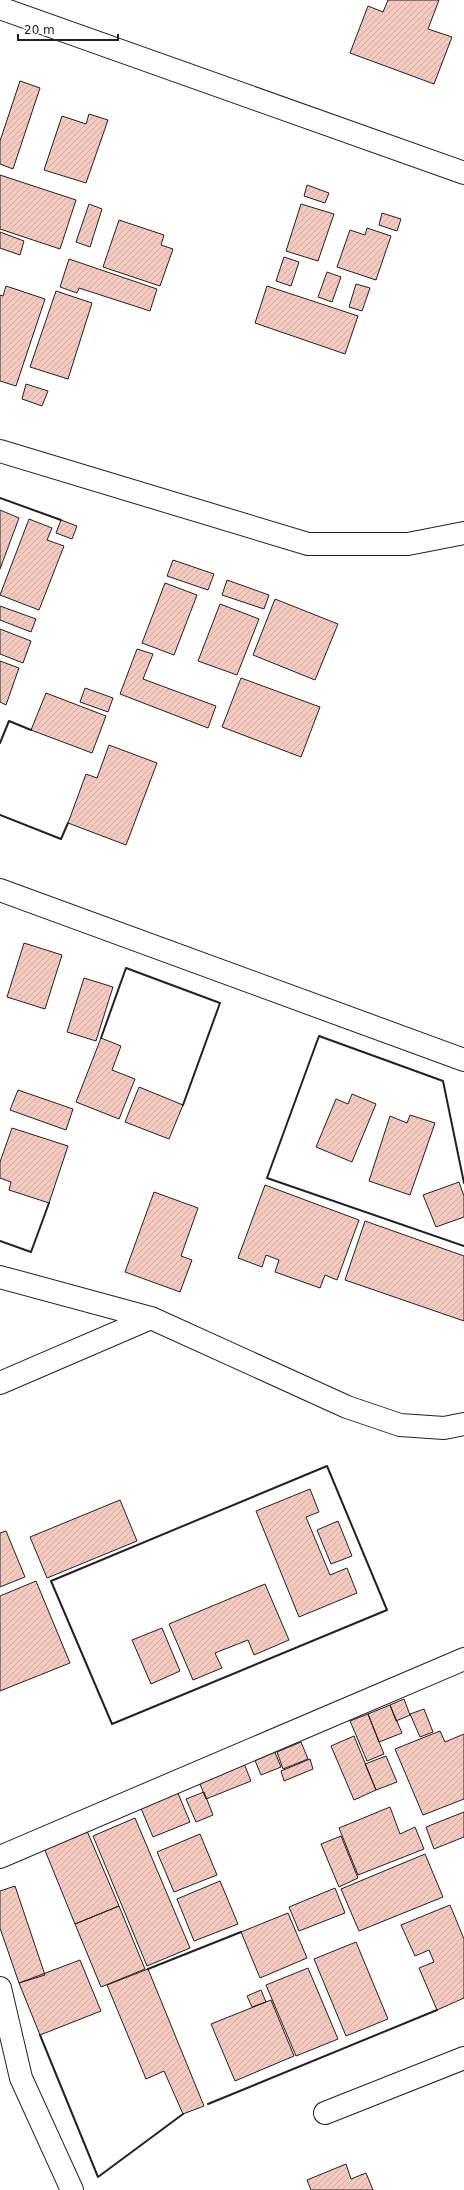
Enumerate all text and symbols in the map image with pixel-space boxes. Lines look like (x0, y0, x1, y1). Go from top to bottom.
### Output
scale bar (18, 16, 118, 42)
text: 20 m (24, 23, 55, 37)

